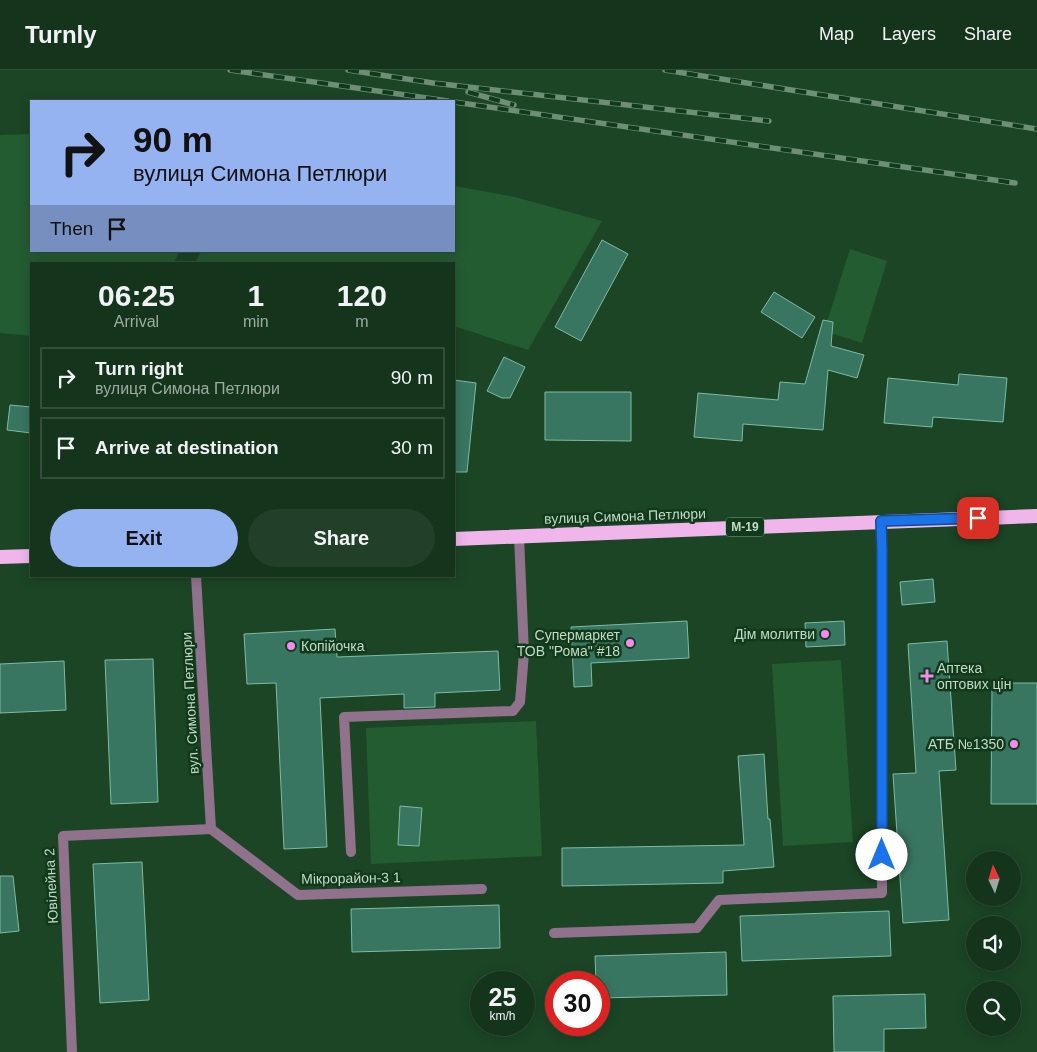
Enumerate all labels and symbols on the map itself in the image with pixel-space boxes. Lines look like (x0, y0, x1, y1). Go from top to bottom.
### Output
pin (957, 497, 999, 539)
street label: вулиця Симона Петлюри (544, 505, 706, 527)
road number: М-19 (726, 518, 764, 537)
place label: Дім молитви (734, 626, 815, 642)
place label: Супермаркет ТОВ "Рома" #18 (517, 627, 621, 659)
marker: Дім молитви (819, 628, 831, 640)
street label: вул. Симона Петлюри (178, 632, 202, 774)
marker: Супермаркет ТОВ "Рома" #18 (624, 637, 636, 649)
place label: Копійочка (301, 638, 365, 654)
marker: Копійочка (285, 640, 297, 652)
place label: Аптека оптових цін (937, 660, 1011, 692)
marker: Аптека оптових цін (921, 670, 933, 682)
place label: АТБ №1350 (928, 736, 1004, 752)
marker: АТБ №1350 (1008, 738, 1020, 750)
position arrow (855, 828, 907, 880)
street label: Ювілейна 2 (41, 848, 61, 924)
north arrow (966, 851, 1021, 906)
street label: Мікрорайон-3 1 (301, 869, 401, 887)
speed limit sign: 30 (545, 971, 610, 1036)

